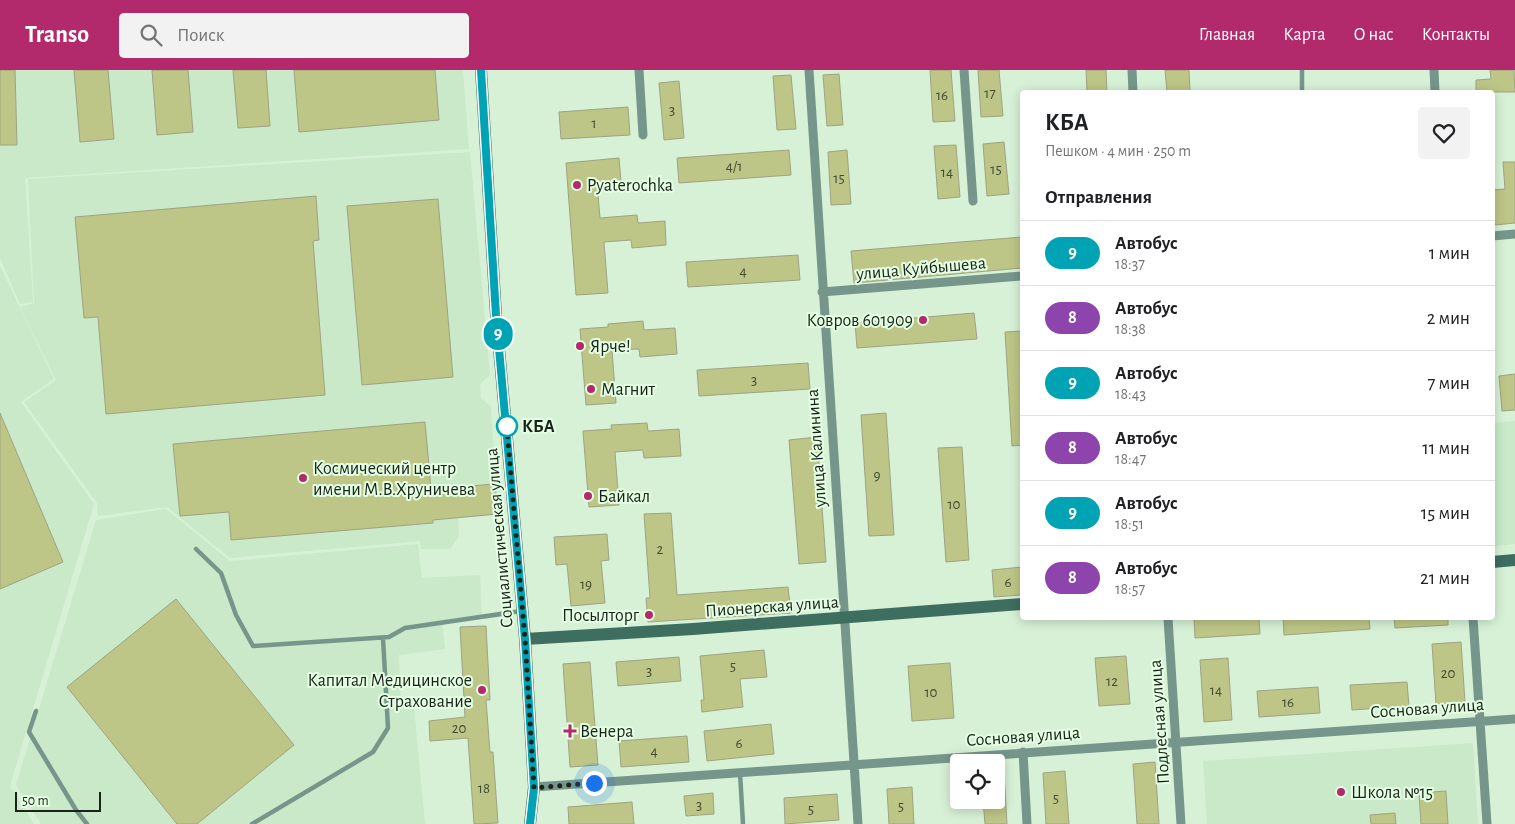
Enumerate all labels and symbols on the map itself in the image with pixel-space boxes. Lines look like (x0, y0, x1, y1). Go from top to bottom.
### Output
house number: 17 (984, 86, 996, 101)
house number: 16 (936, 88, 948, 103)
house number: 3 (669, 103, 675, 118)
house number: 1 (591, 116, 597, 131)
house number: 4/1 (726, 159, 742, 174)
house number: 15 (990, 162, 1002, 177)
house number: 14 (941, 165, 953, 180)
house number: 15 (833, 171, 845, 186)
place label: Pyaterochka (587, 177, 673, 195)
marker: Pyaterochka (571, 179, 583, 191)
street label: улица Куйбышева (854, 253, 987, 284)
house number: 4 (739, 264, 747, 279)
place label: Ковров 601909 (806, 312, 913, 330)
marker: Ковров 601909 (917, 314, 929, 326)
line badge: 9 (482, 318, 514, 350)
place label: Ярче! (590, 338, 631, 356)
marker: Ярче! (574, 340, 586, 352)
house number: 3 (751, 373, 757, 388)
place label: Магнит (601, 381, 656, 399)
marker: Магнит (585, 383, 597, 395)
street label: улица Калинина (804, 388, 830, 509)
marker: КБА (496, 415, 518, 437)
place label: КБА (522, 418, 555, 436)
street label: Социалистическая улица (483, 447, 517, 629)
place label: Космический центр имени М.В.Хруничева (313, 460, 475, 499)
house number: 9 (873, 468, 881, 483)
marker: Космический центр имени М.В.Хруничева (297, 472, 309, 484)
place label: Байкал (598, 488, 650, 506)
marker: Байкал (582, 490, 594, 502)
house number: 10 (947, 497, 961, 512)
house number: 2 (657, 542, 664, 557)
house number: 6 (1004, 575, 1012, 590)
house number: 19 (580, 577, 592, 592)
street label: Пионерская улица (705, 593, 840, 621)
place label: Посылторг (562, 607, 640, 625)
marker: Посылторг (643, 609, 655, 621)
house number: 5 (730, 659, 736, 674)
street label: Подлесная улица (1147, 659, 1173, 785)
house number: 3 (646, 664, 652, 679)
house number: 20 (1441, 666, 1455, 681)
place label: Капитал Медицинское Страхование (308, 672, 472, 711)
house number: 12 (1106, 674, 1118, 689)
house number: 14 (1210, 683, 1222, 698)
marker: Капитал Медицинское Страхование (476, 684, 488, 696)
house number: 10 (924, 685, 938, 700)
house number: 16 (1282, 695, 1294, 710)
street label: Сосновая улица (1369, 696, 1485, 722)
house number: 20 (452, 721, 466, 736)
place label: Венера (580, 723, 634, 741)
street label: Сосновая улица (965, 724, 1081, 750)
marker: Венера (564, 725, 576, 737)
house number: 6 (735, 736, 743, 751)
house number: 4 (650, 744, 658, 759)
your location (582, 771, 607, 796)
house number: 18 (478, 781, 490, 796)
place label: Школа №15 (1351, 784, 1433, 802)
marker: Школа №15 (1335, 786, 1347, 798)
scale bar (15, 789, 101, 812)
house number: 5 (1053, 791, 1059, 806)
house number: 3 (696, 798, 702, 813)
house number: 5 (898, 799, 904, 814)
house number: 5 (808, 802, 814, 817)

